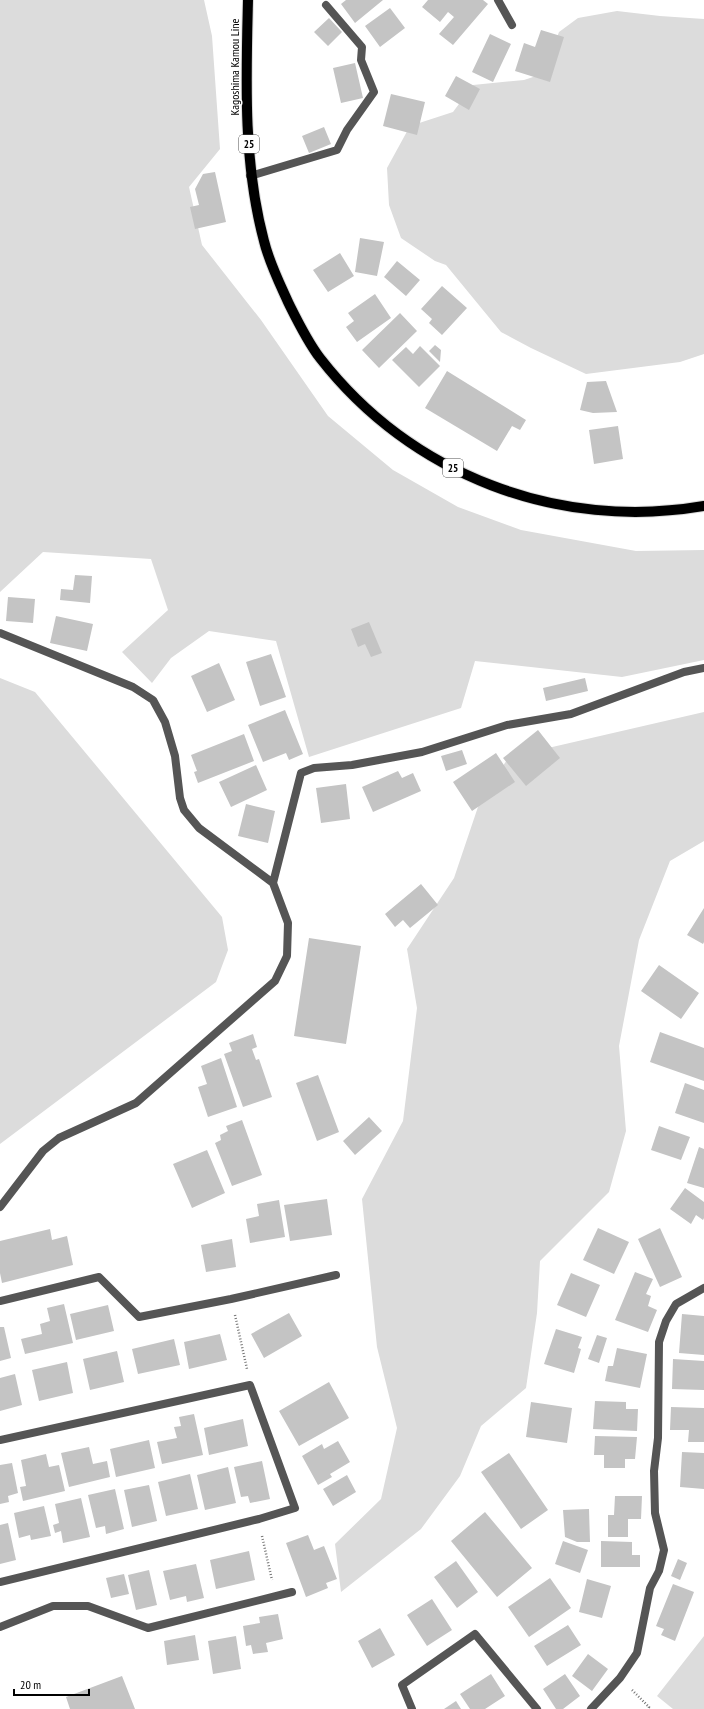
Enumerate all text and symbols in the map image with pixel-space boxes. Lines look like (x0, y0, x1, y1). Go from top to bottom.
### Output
street label: Kagoshima Kamou Line (227, 18, 242, 115)
road number: 25 (239, 135, 259, 153)
road number: 25 (443, 459, 463, 477)
scale bar (14, 1671, 89, 1697)
text: 20 m (20, 1677, 41, 1692)

